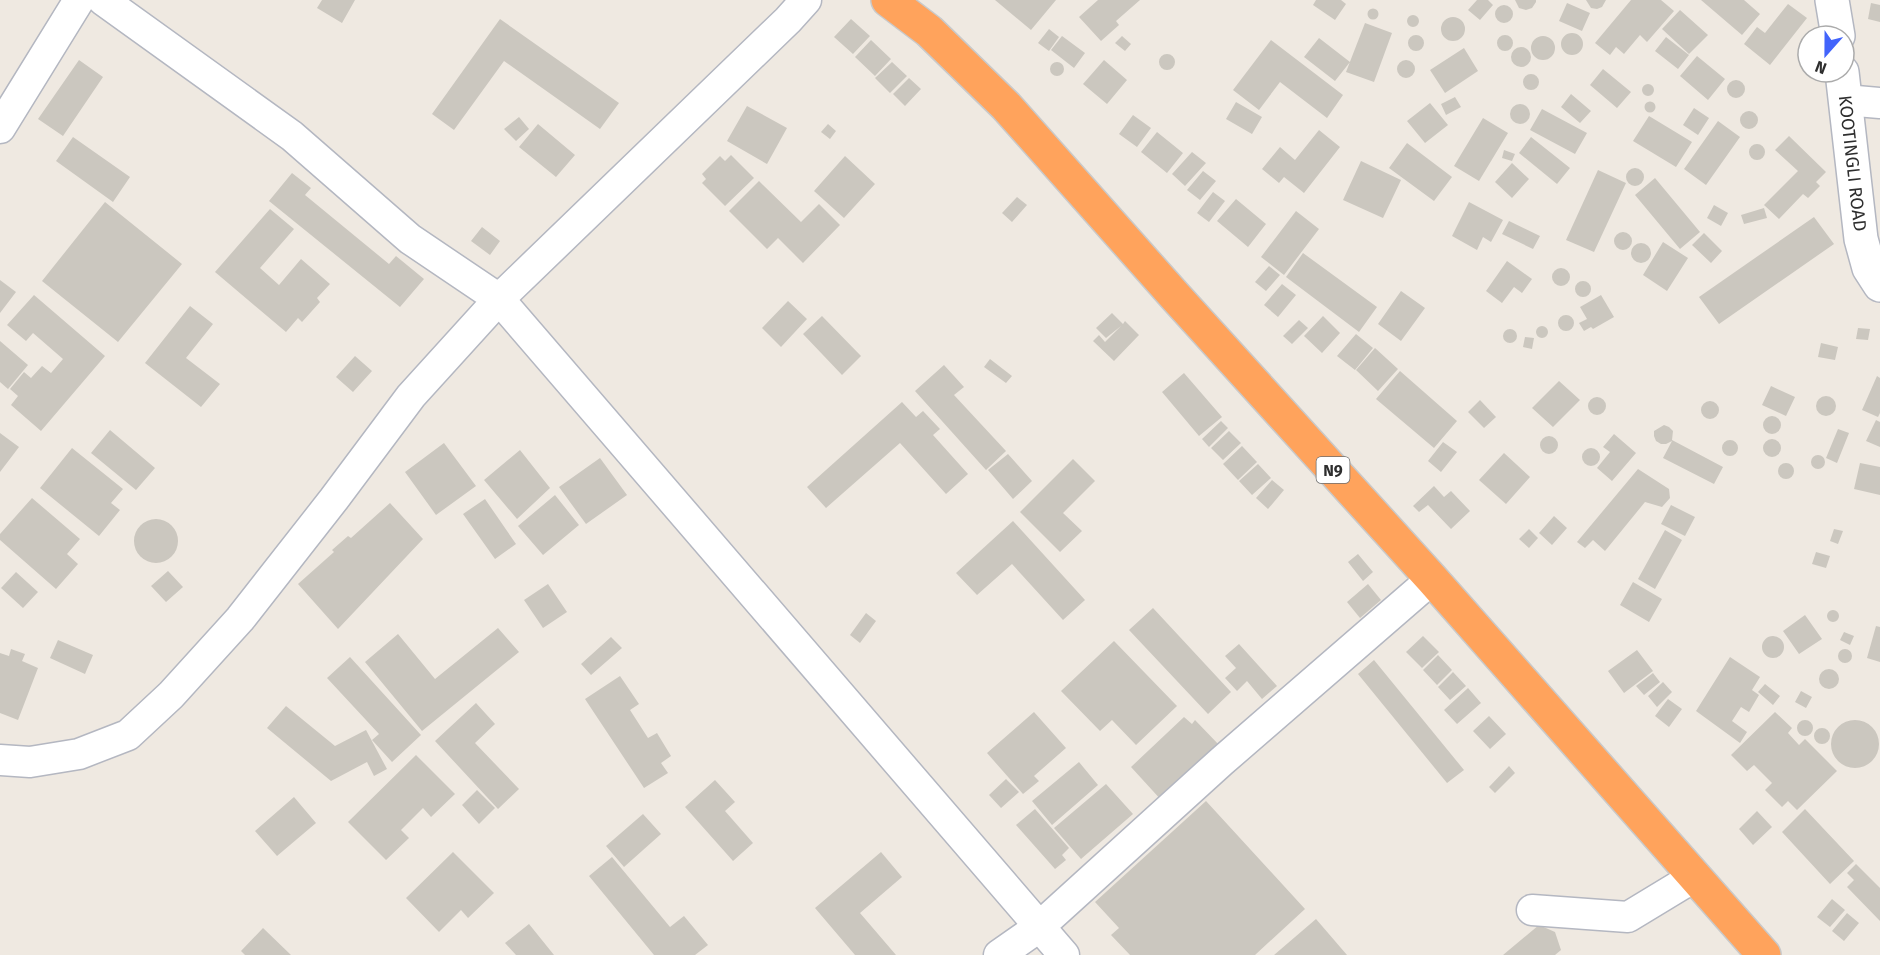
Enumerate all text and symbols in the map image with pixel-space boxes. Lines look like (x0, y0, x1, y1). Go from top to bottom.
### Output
north arrow (1796, 24, 1856, 84)
text: N (1812, 57, 1829, 78)
street label: KOOTINGLI ROAD (1834, 94, 1871, 233)
road number: N9 (1316, 457, 1350, 483)

